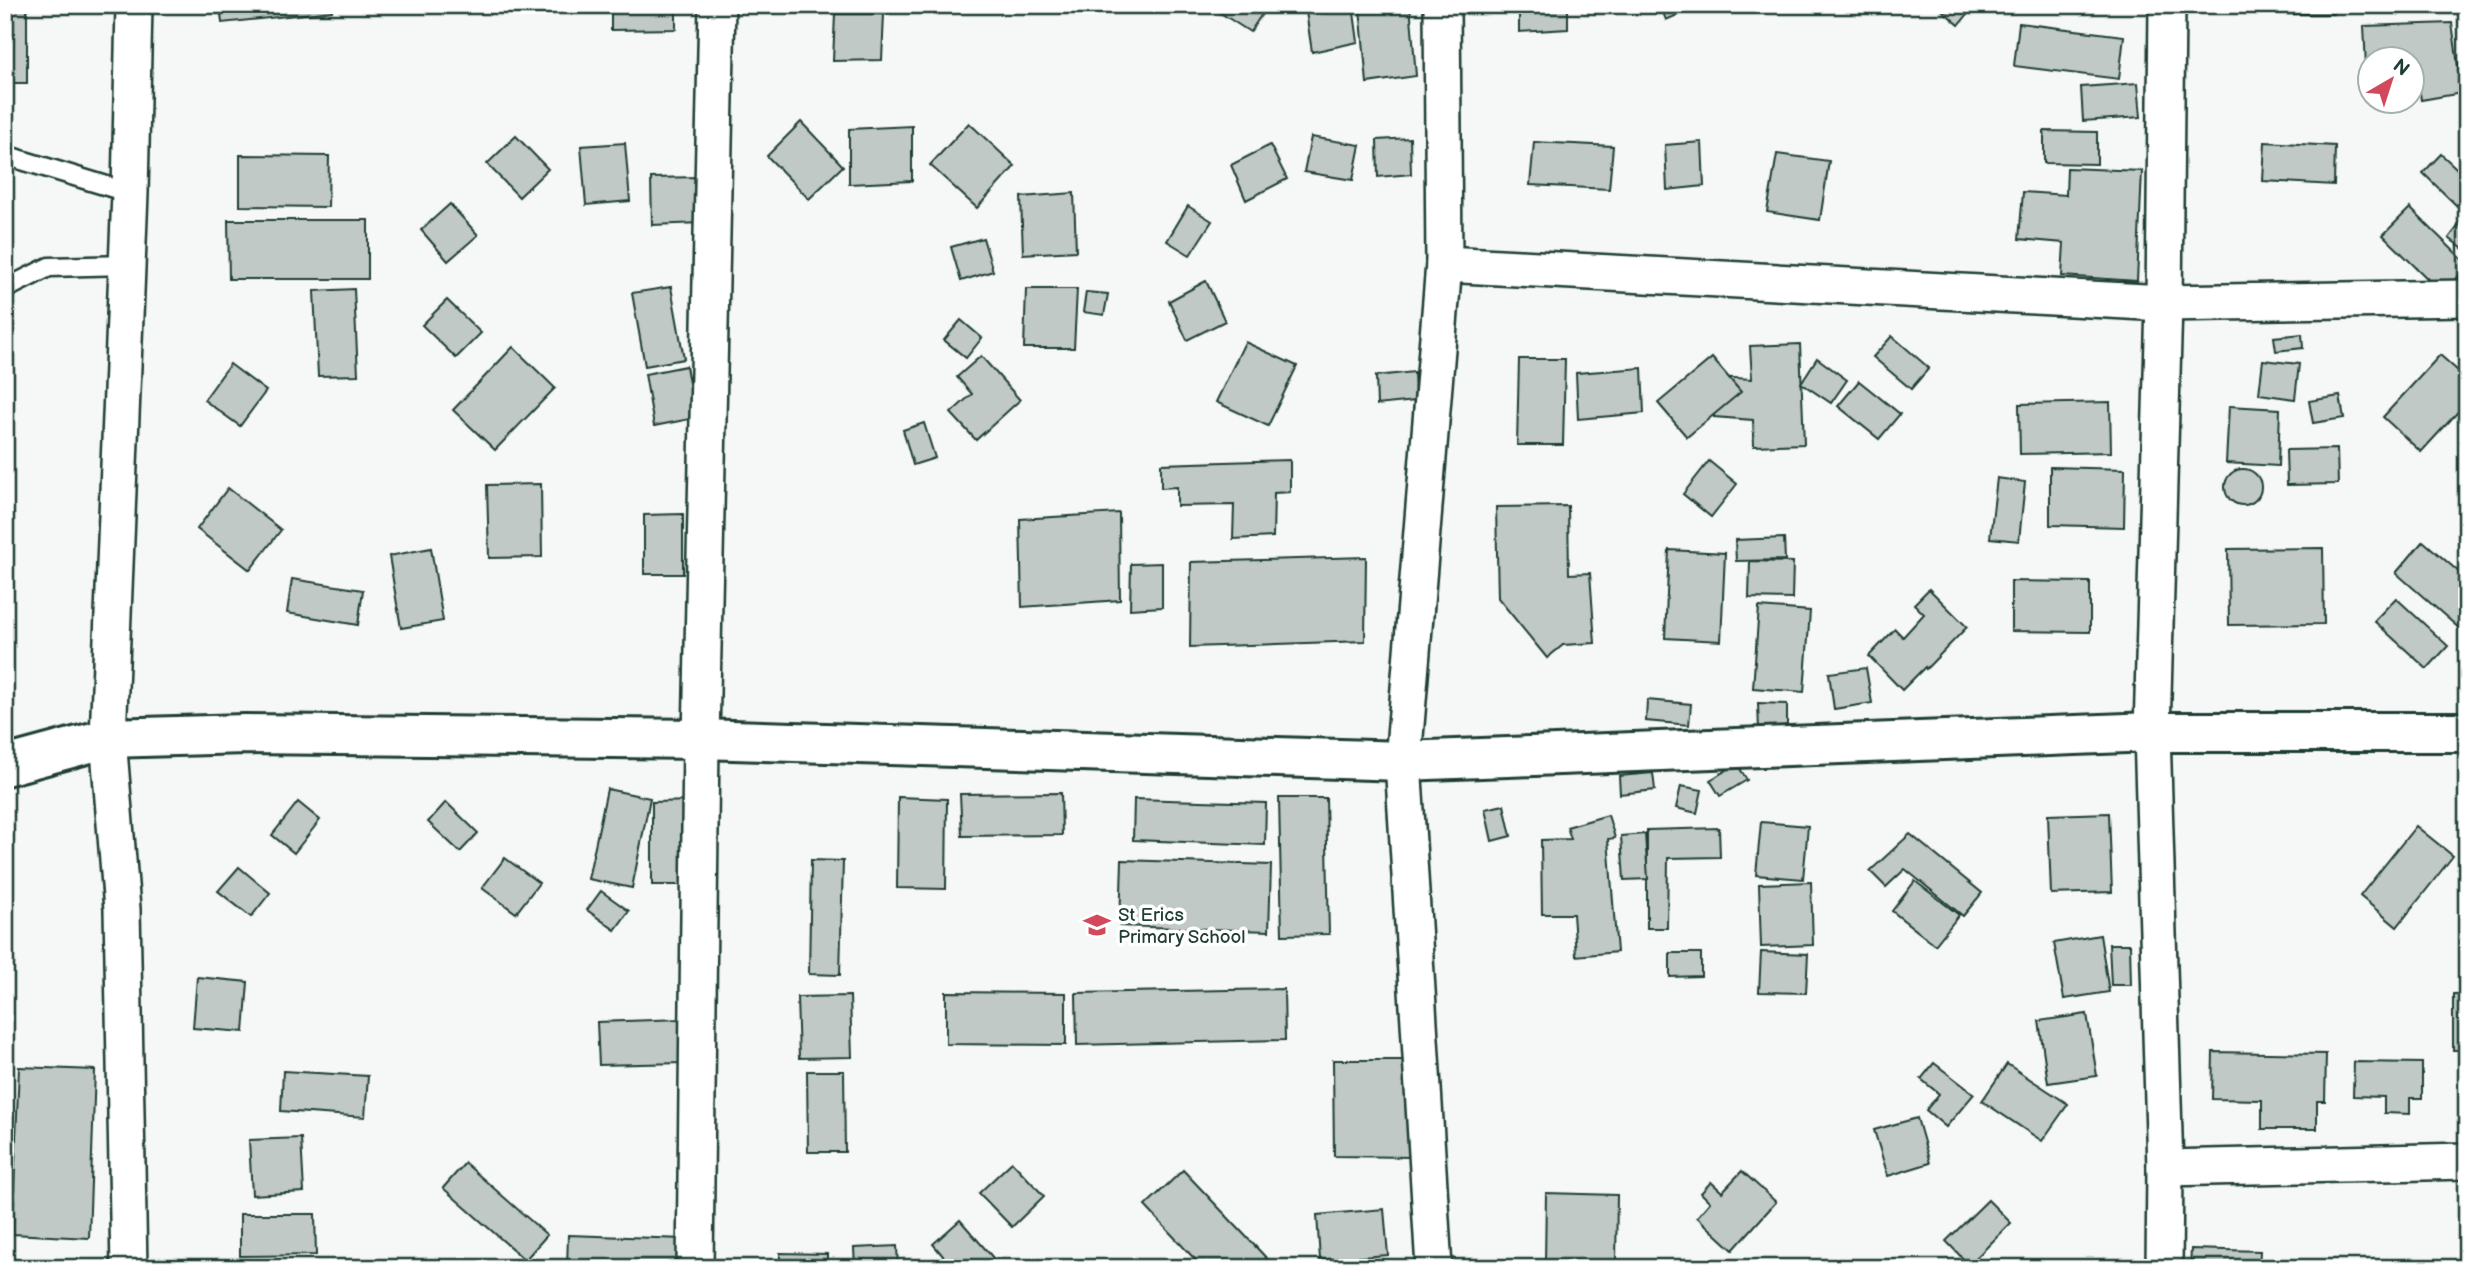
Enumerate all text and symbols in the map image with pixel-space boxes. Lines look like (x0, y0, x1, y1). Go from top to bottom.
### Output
north arrow (2356, 46, 2426, 116)
text: N (2388, 55, 2414, 81)
place label: St Erics Primary School (1118, 904, 1246, 949)
school or university icon: St Erics Primary School (1082, 910, 1112, 940)

